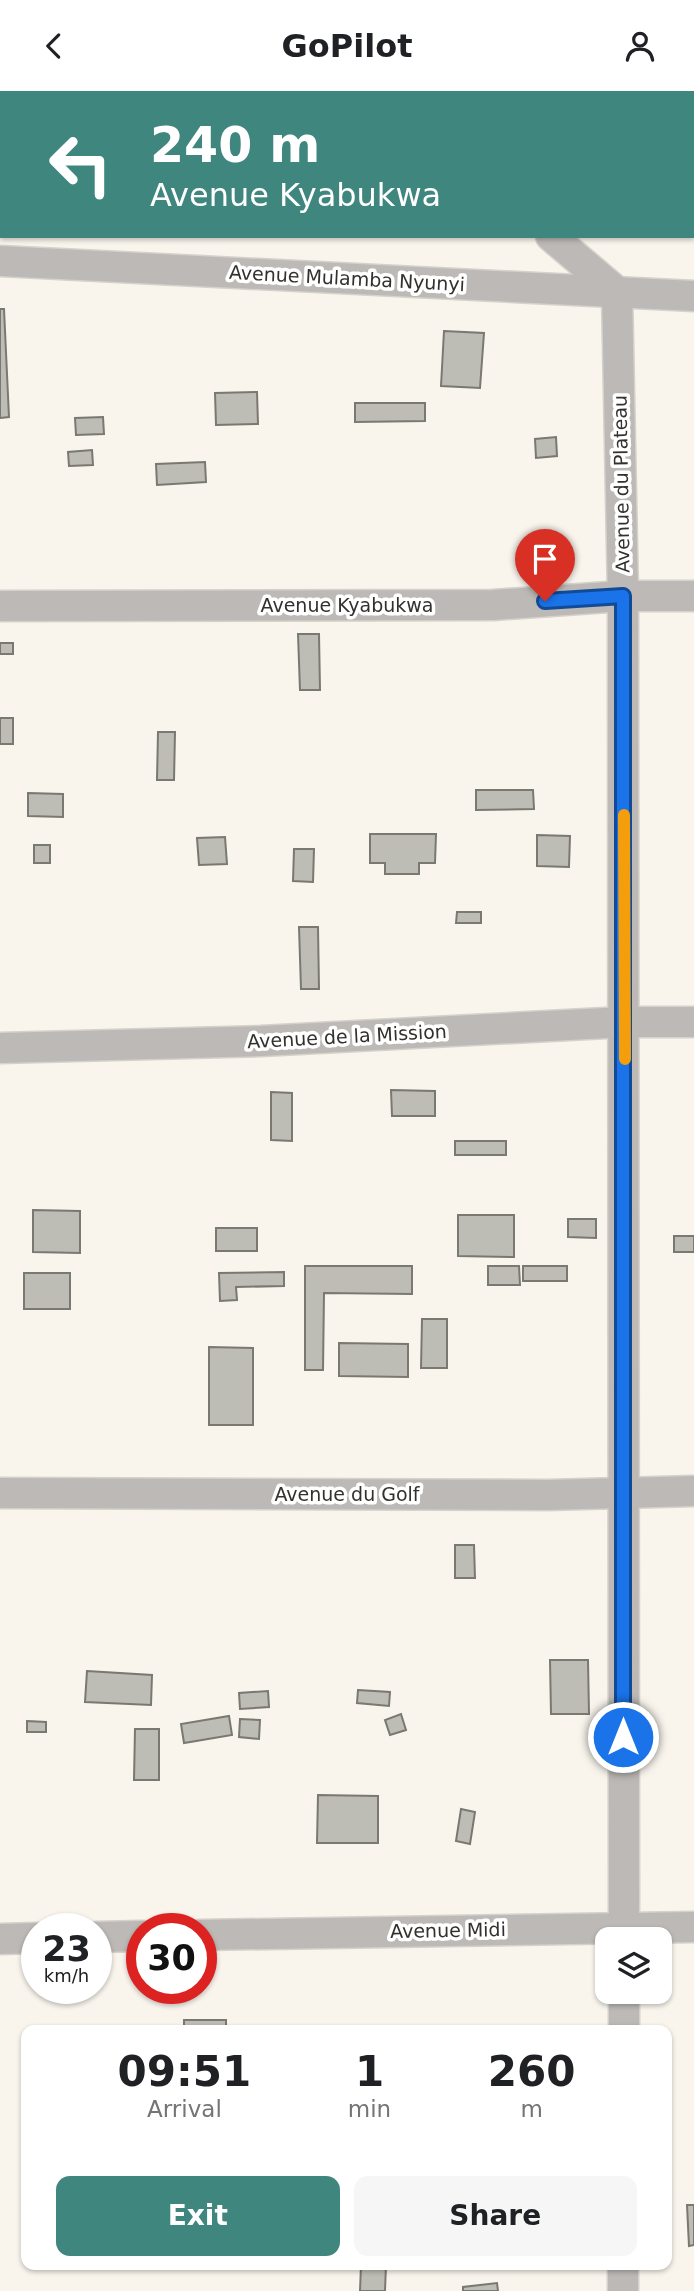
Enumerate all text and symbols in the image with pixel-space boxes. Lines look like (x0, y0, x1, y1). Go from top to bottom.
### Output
icon: back (35, 27, 73, 65)
text: GoPilot (282, 27, 412, 65)
icon: person (621, 27, 659, 65)
text: 240 m (150, 117, 320, 174)
icon: left (35, 119, 126, 210)
text: Avenue Kyabukwa (150, 176, 441, 214)
street label: Avenue Mulamba Nyunyi (228, 261, 466, 295)
street label: Avenue du Plateau (608, 395, 634, 573)
pin (515, 529, 575, 601)
icon: arrive (526, 540, 564, 578)
street label: Avenue Kyabukwa (261, 594, 433, 616)
street label: Avenue de la Mission (247, 1020, 447, 1052)
street label: Avenue du Golf (274, 1483, 421, 1505)
position arrow (586, 1700, 660, 1774)
speed limit sign: 30 (126, 1913, 217, 2004)
street label: Avenue Midi (390, 1918, 506, 1942)
map controls (595, 1927, 672, 2004)
button: layers (595, 1927, 672, 2004)
text: 23 (42, 1929, 91, 1969)
text: km/h (44, 1965, 89, 1986)
text: 09:51 (118, 2047, 251, 2096)
text: 1 (355, 2047, 384, 2096)
text: 260 (488, 2047, 575, 2096)
text: Arrival (147, 2096, 222, 2122)
text: min (348, 2096, 391, 2122)
text: m (520, 2096, 543, 2122)
button: Exit (56, 2176, 340, 2256)
button: Share (354, 2176, 637, 2256)

